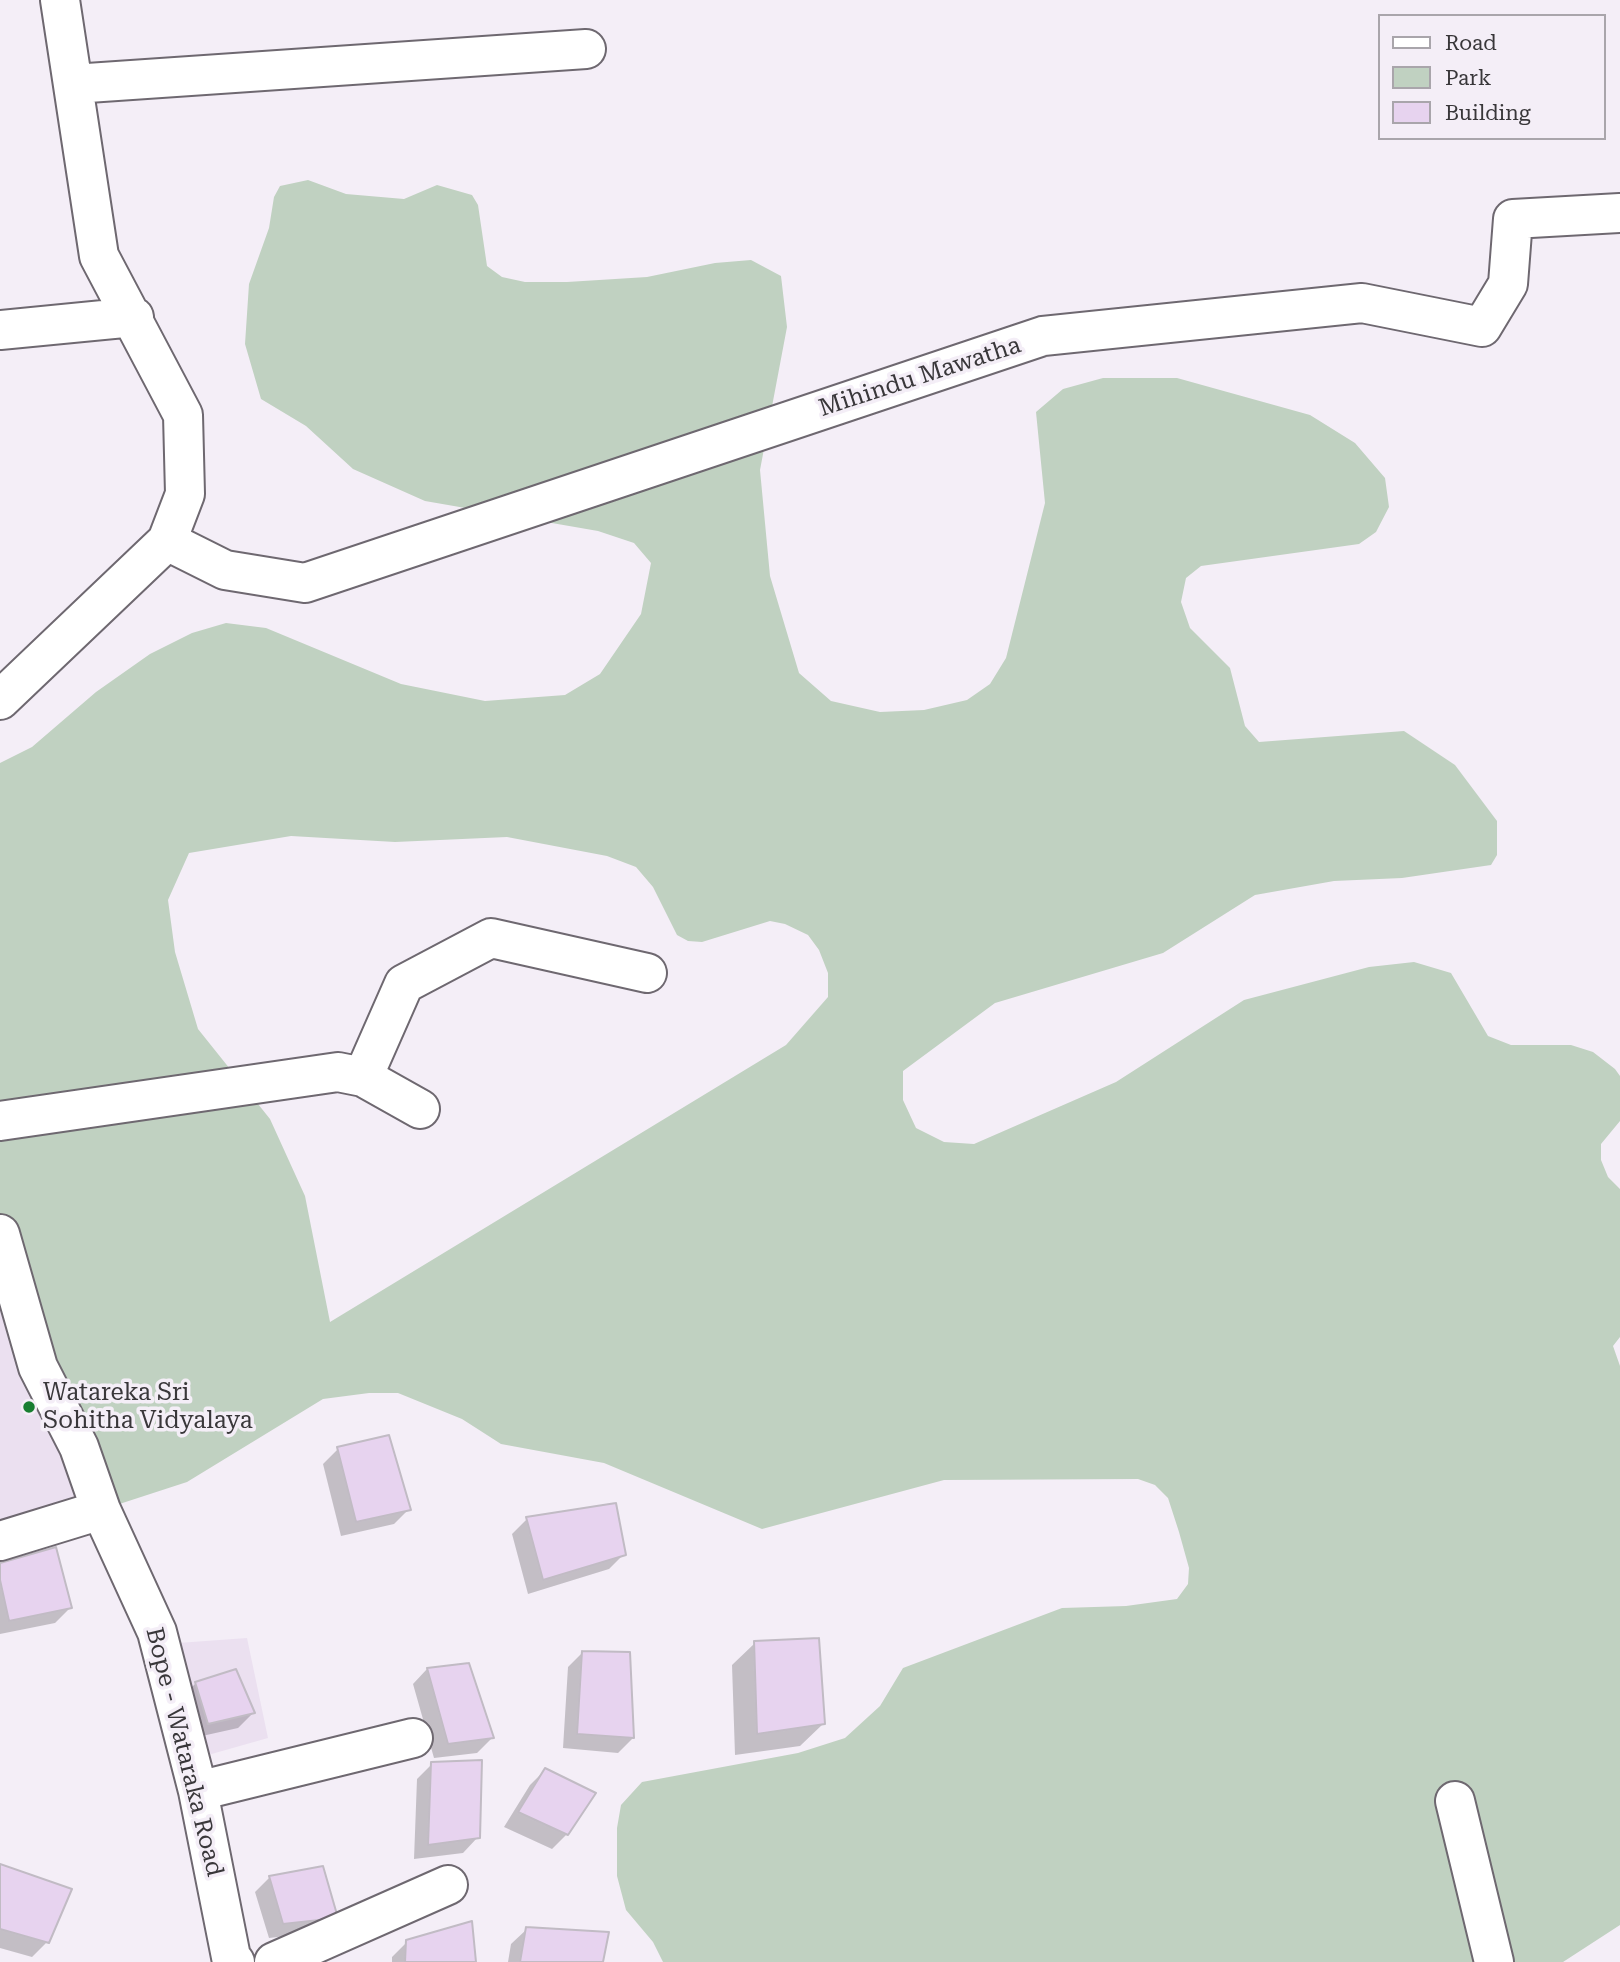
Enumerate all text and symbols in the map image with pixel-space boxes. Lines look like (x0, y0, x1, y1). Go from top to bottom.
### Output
legend (1378, 14, 1606, 140)
text: Road (1445, 31, 1497, 55)
text: Park (1445, 66, 1491, 90)
text: Building (1445, 101, 1531, 125)
street label: Mihindu Mawatha (815, 331, 1025, 423)
place label: Watareka Sri Sohitha Vidyalaya (43, 1379, 253, 1435)
marker: Watareka Sri Sohitha Vidyalaya (21, 1399, 37, 1415)
street label: Bope - Wataraka Road (139, 1625, 229, 1879)

